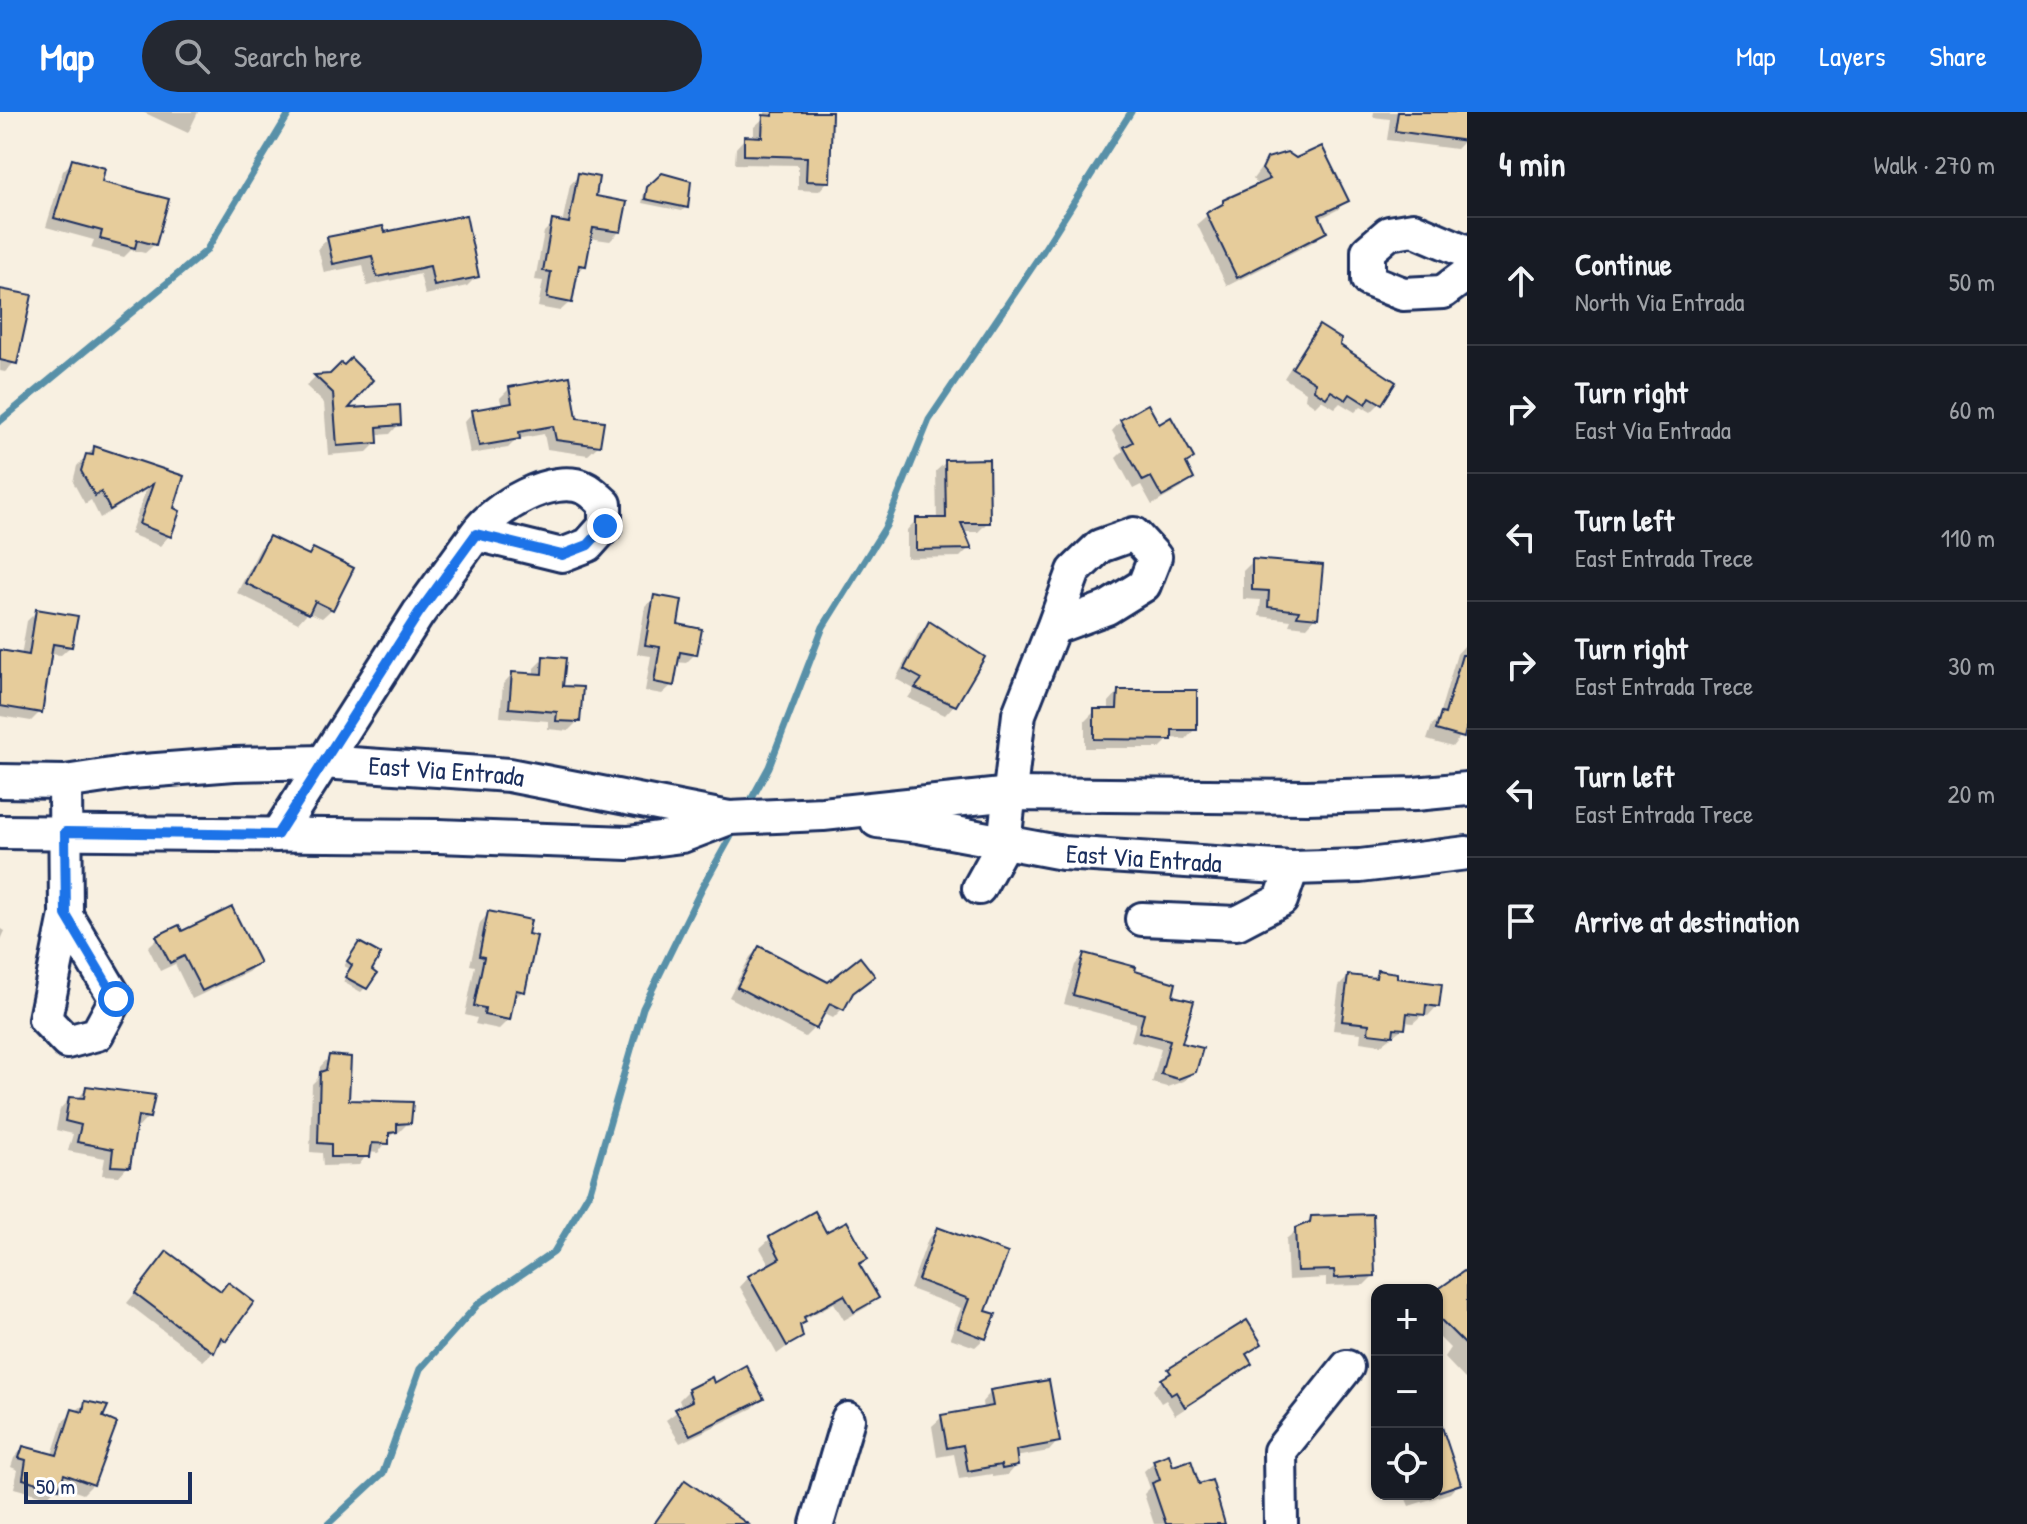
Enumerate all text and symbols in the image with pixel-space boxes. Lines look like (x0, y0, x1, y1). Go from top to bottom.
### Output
search box (142, 20, 702, 92)
text: Map (40, 30, 94, 82)
icon: search (170, 34, 214, 78)
text: Search here (234, 36, 362, 76)
text: Map (1736, 37, 1776, 75)
text: Layers (1820, 37, 1885, 75)
text: Share (1929, 37, 1987, 75)
text: 4 min (1499, 141, 1566, 187)
text: Walk · 270 m (1874, 147, 1995, 182)
text: Continue (1575, 244, 1672, 284)
icon: ahead (1499, 259, 1543, 303)
text: 50 m (1949, 264, 1995, 299)
text: North Via Entrada (1575, 284, 1745, 319)
text: Turn right (1575, 372, 1688, 412)
icon: right (1499, 387, 1543, 431)
text: 60 m (1949, 392, 1995, 427)
text: East Via Entrada (1575, 412, 1731, 447)
text: Turn left (1575, 500, 1674, 540)
route end (587, 508, 623, 544)
icon: left (1499, 515, 1543, 559)
text: 110 m (1941, 520, 1995, 555)
text: East Entrada Trece (1575, 540, 1753, 575)
text: Turn right (1575, 628, 1688, 668)
icon: right (1499, 643, 1543, 687)
text: 30 m (1948, 648, 1995, 683)
text: East Entrada Trece (1575, 668, 1753, 703)
street label: East Via Entrada (368, 747, 528, 795)
text: Turn left (1575, 756, 1674, 796)
icon: left (1499, 771, 1543, 815)
text: 20 m (1948, 776, 1995, 811)
text: East Entrada Trece (1575, 796, 1753, 831)
street label: East Via Entrada (1065, 835, 1223, 880)
icon: arrive (1499, 899, 1543, 943)
text: Arrive at destination (1575, 901, 1800, 941)
route start (98, 981, 134, 1017)
map controls (1371, 1284, 1443, 1500)
button: + (1371, 1284, 1443, 1356)
button: − (1371, 1356, 1443, 1428)
button: locate (1371, 1428, 1443, 1500)
scale bar (24, 1468, 192, 1504)
text: 50 m (36, 1471, 75, 1501)

